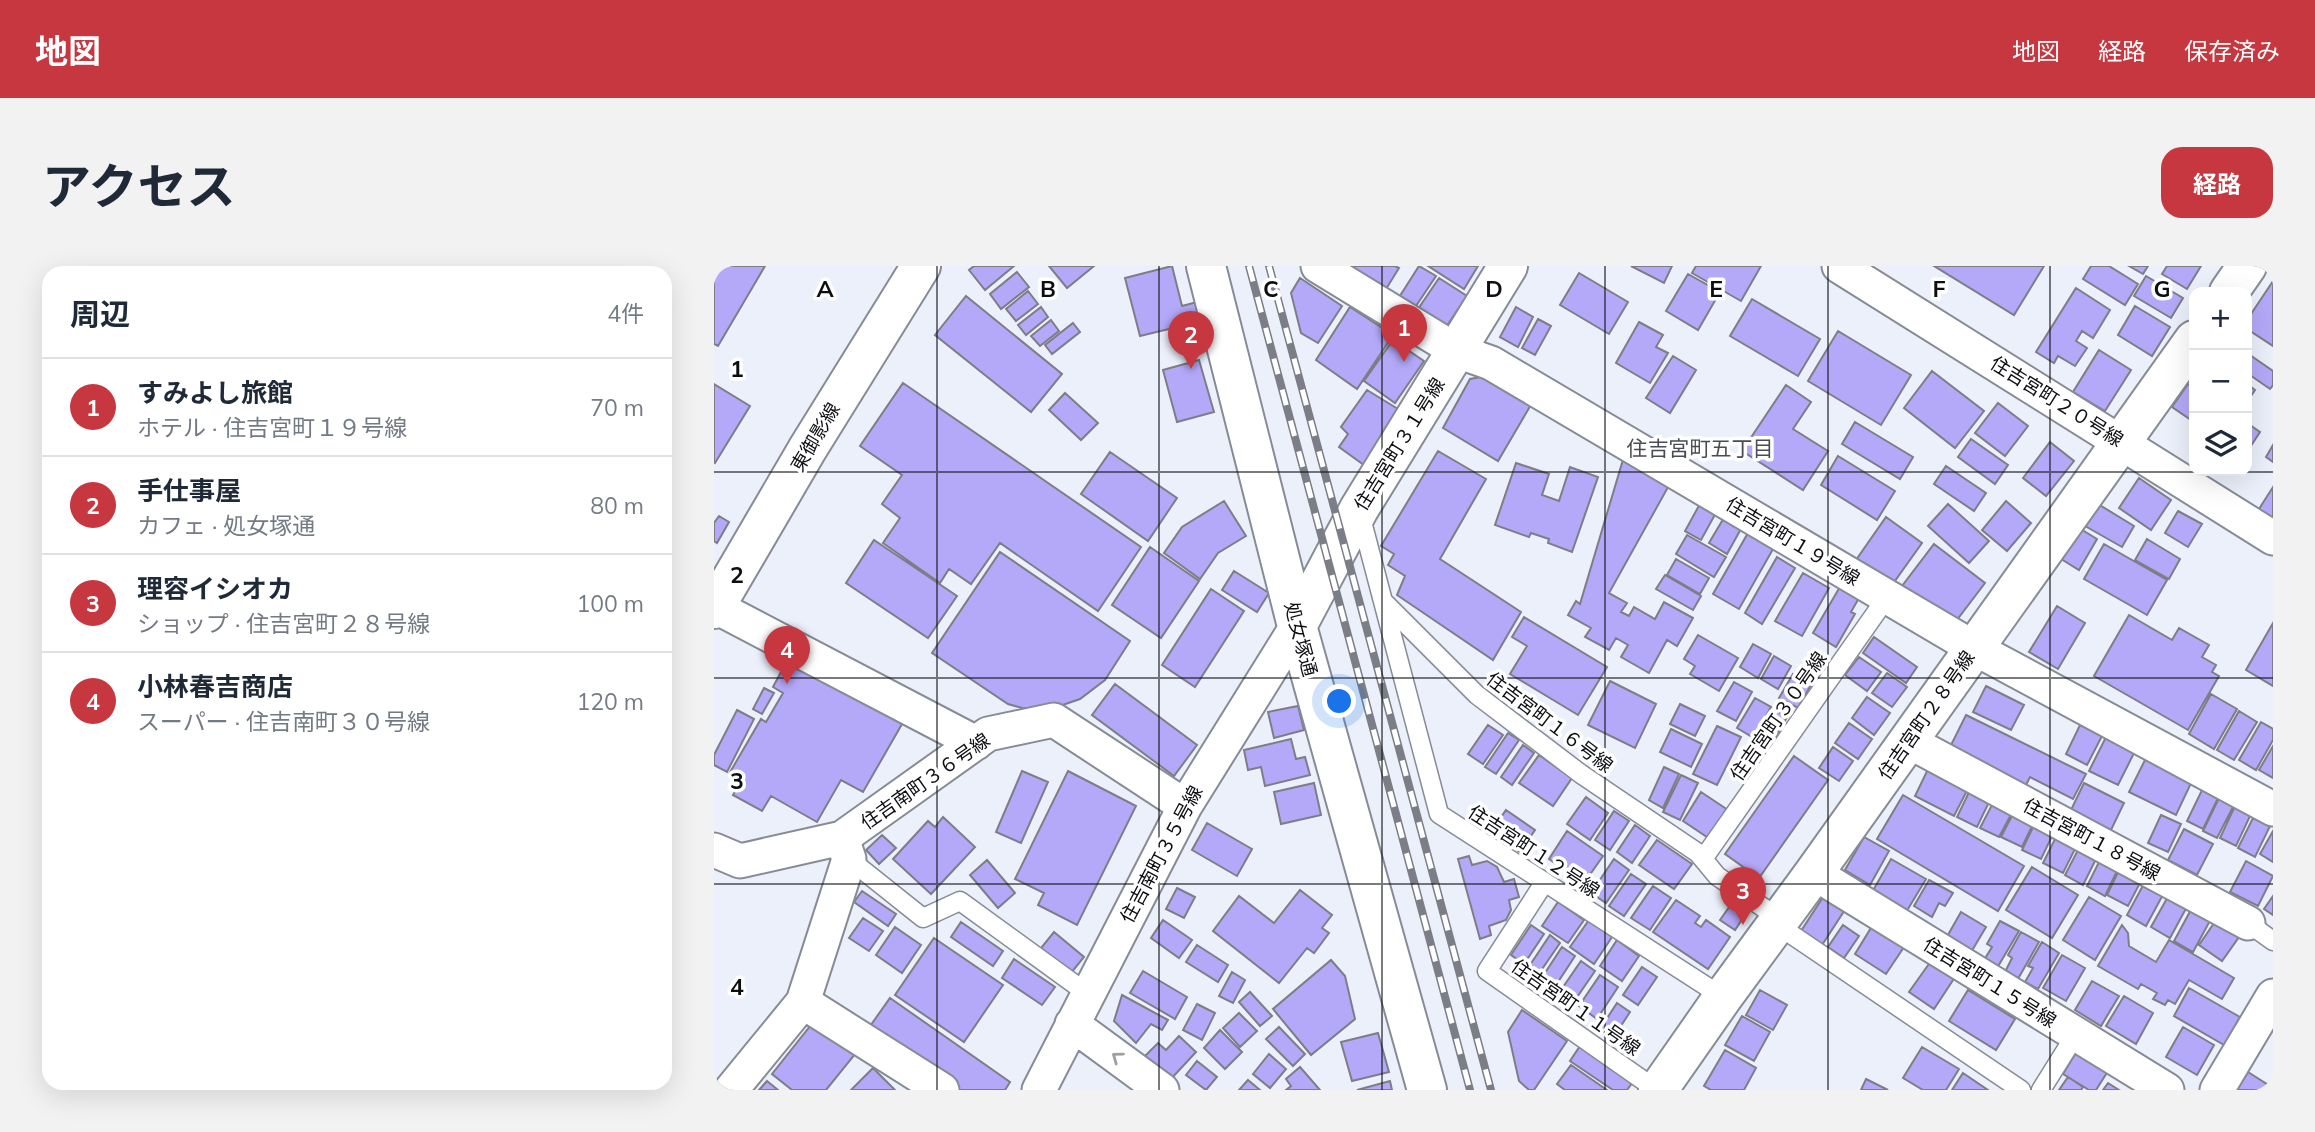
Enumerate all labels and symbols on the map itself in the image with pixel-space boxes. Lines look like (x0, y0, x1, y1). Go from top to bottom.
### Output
text: A (816, 274, 834, 303)
text: B (1040, 274, 1056, 303)
text: C (1263, 274, 1279, 303)
text: D (1485, 274, 1503, 303)
text: E (1709, 274, 1723, 303)
text: F (1932, 274, 1946, 303)
text: G (2153, 274, 2171, 303)
pin: 1 (1381, 304, 1427, 362)
pin: 2 (1168, 311, 1214, 369)
street label: 住吉宮町２０号線 (1986, 351, 2128, 451)
text: 1 (730, 354, 744, 383)
street label: 住吉宮町３１号線 (1349, 373, 1449, 515)
street label: 東御影線 (785, 398, 845, 476)
district label: 住吉宮町五丁目 (1627, 435, 1774, 461)
street label: 住吉宮町１９号線 (1722, 492, 1864, 590)
text: 2 (730, 560, 744, 589)
street label: 処女塚通 (1280, 599, 1322, 679)
pin: 4 (764, 626, 810, 684)
street label: 住吉宮町２８号線 (1873, 646, 1979, 784)
street label: 住吉宮町３０号線 (1725, 647, 1831, 785)
street label: 住吉宮町１６号線 (1482, 667, 1618, 777)
your location (1322, 684, 1356, 718)
street label: 住吉南町３６号線 (856, 728, 994, 834)
text: 3 (730, 766, 744, 795)
street label: 住吉南町３５号線 (1115, 781, 1207, 927)
street label: 住吉宮町１８号線 (2019, 793, 2165, 885)
street label: 住吉宮町１２号線 (1464, 800, 1604, 902)
pin: 3 (1720, 867, 1766, 925)
street label: 住吉宮町１５号線 (1919, 932, 2061, 1032)
street label: 住吉宮町１１号線 (1507, 954, 1645, 1060)
text: 4 (730, 972, 744, 1001)
one-way arrow (1112, 1053, 1125, 1065)

